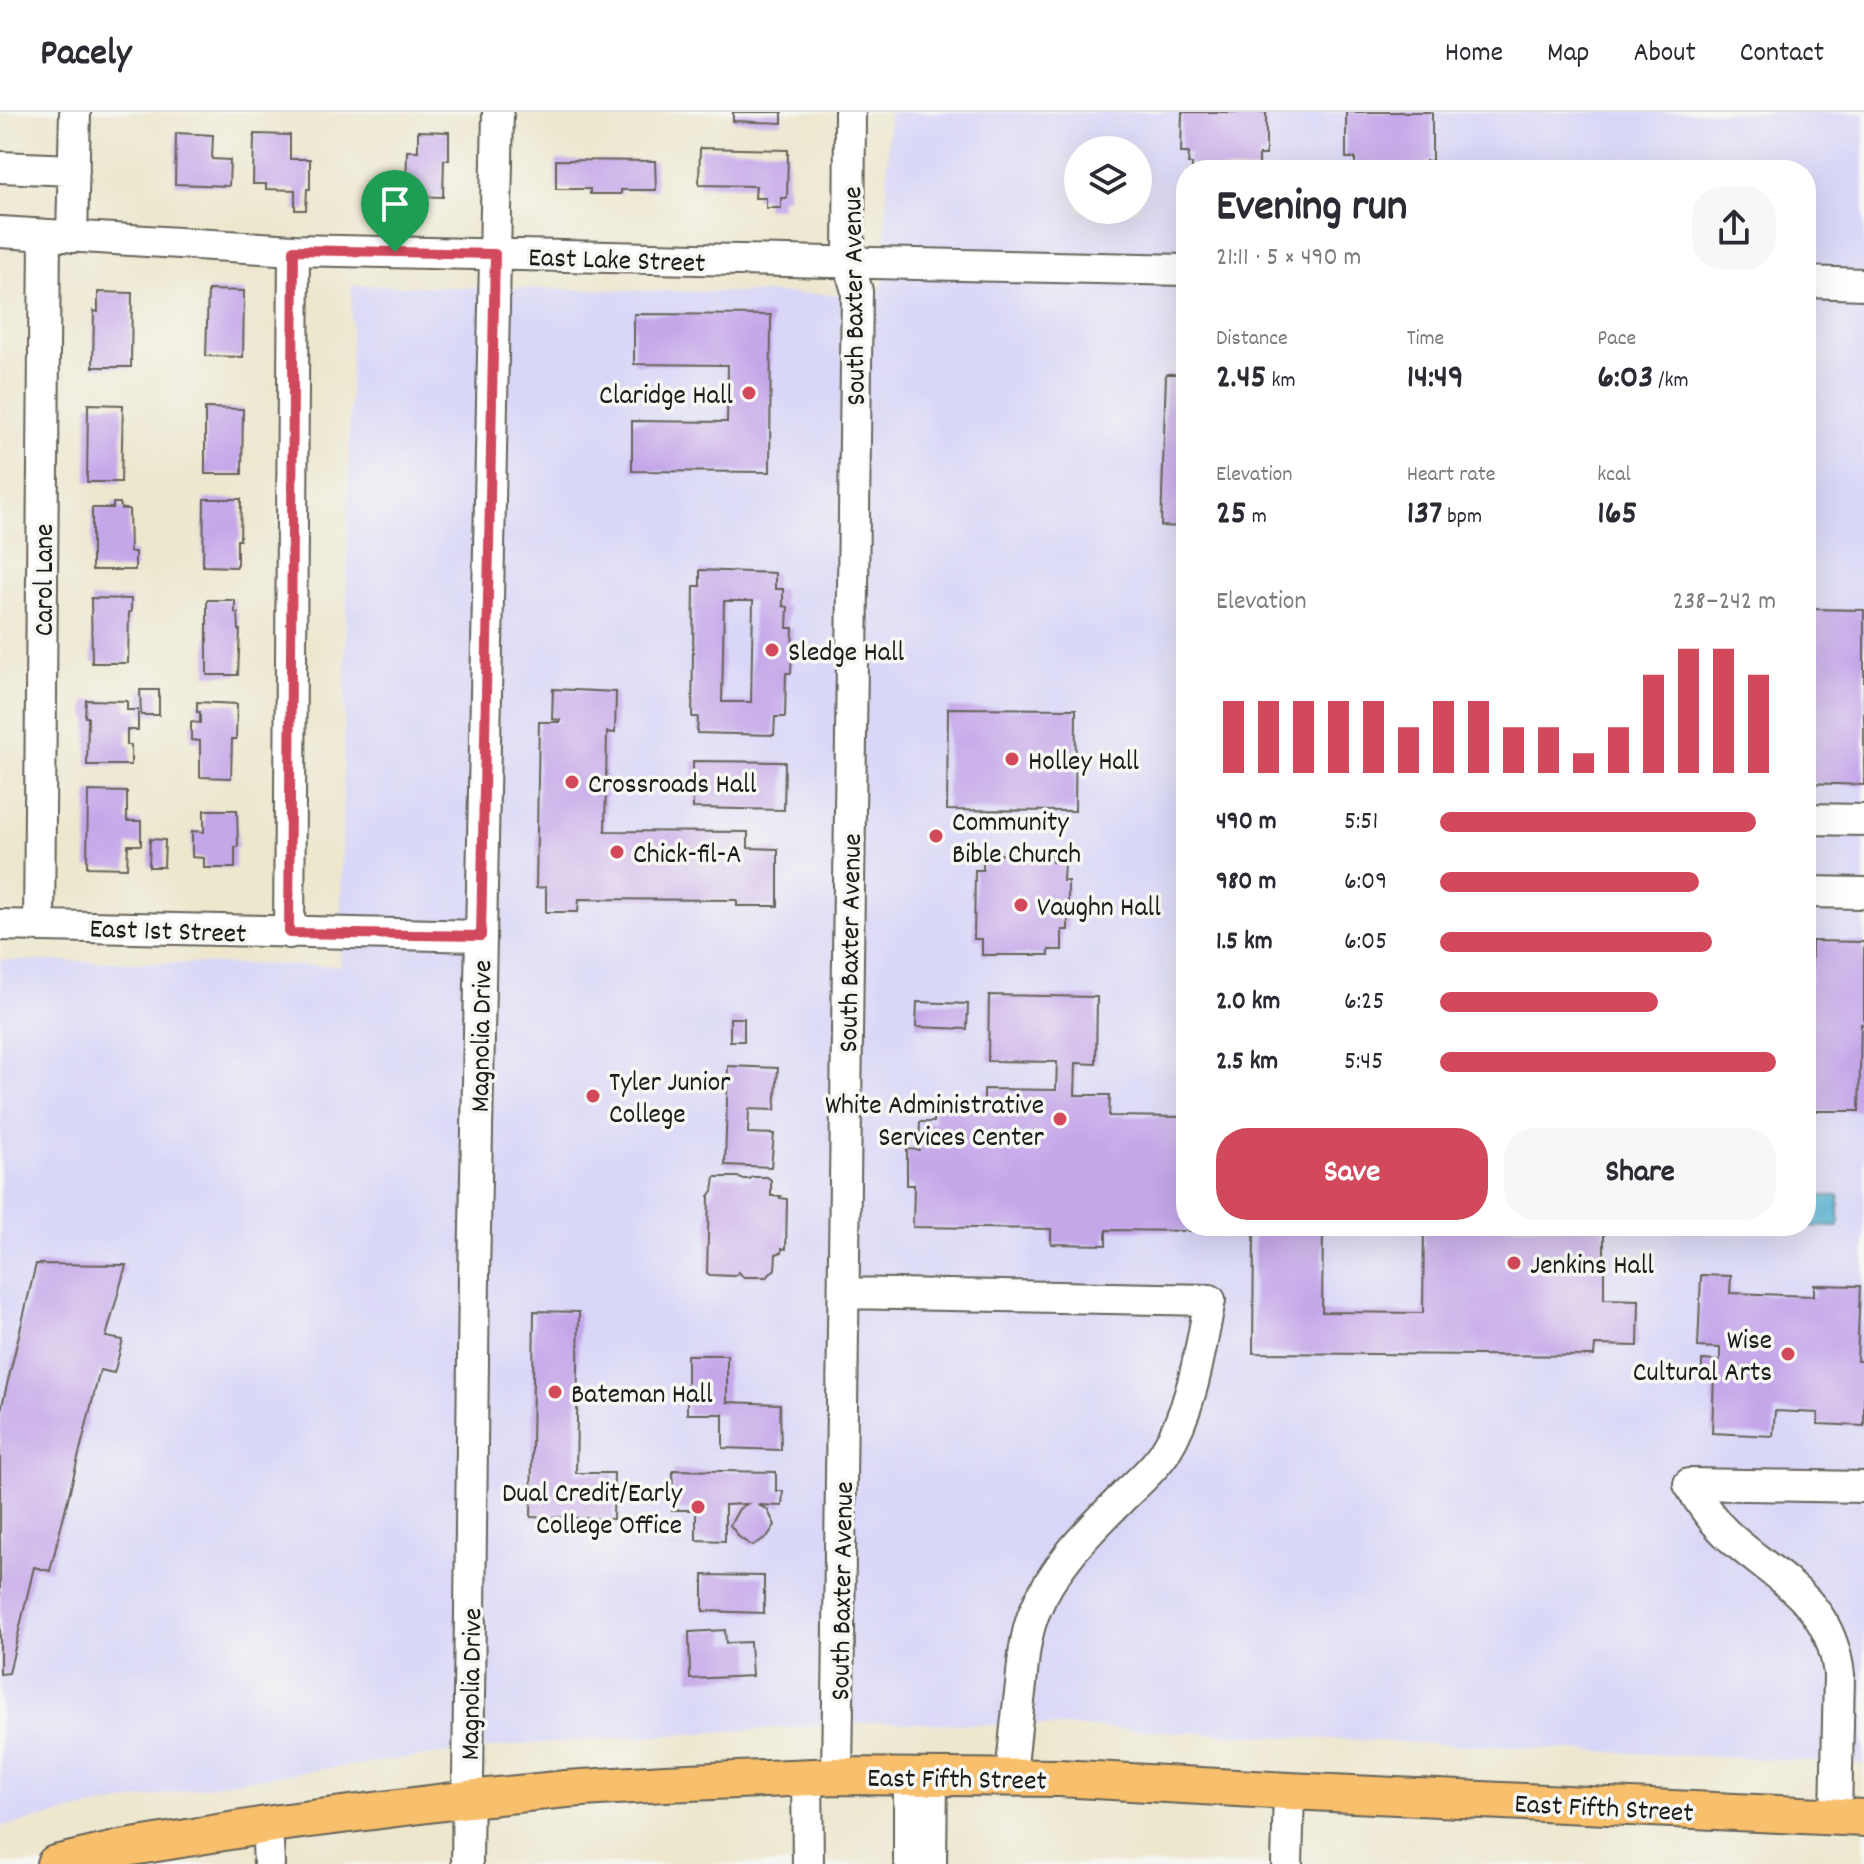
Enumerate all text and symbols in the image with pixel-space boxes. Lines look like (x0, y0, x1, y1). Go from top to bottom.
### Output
text: Pacely (40, 28, 132, 83)
text: Home (1445, 35, 1503, 75)
text: Map (1547, 35, 1589, 75)
text: About (1633, 35, 1696, 75)
text: Contact (1740, 35, 1824, 75)
map controls (1064, 136, 1152, 224)
button: layers (1064, 136, 1152, 224)
pin (361, 170, 429, 252)
text: Evening run (1216, 178, 1407, 241)
icon: arrive (373, 182, 417, 226)
street label: South Baxter Avenue (835, 186, 879, 406)
button: share (1692, 186, 1776, 270)
street label: East Lake Street (528, 240, 706, 286)
text: 21:11 · 5 × 490 m (1216, 240, 1361, 277)
text: Distance (1216, 324, 1288, 355)
text: Time (1407, 324, 1444, 355)
text: Pace (1597, 324, 1636, 355)
text: 2.45 (1216, 355, 1266, 404)
text: 14:49 (1407, 355, 1464, 404)
text: 6:03 (1597, 355, 1653, 404)
text: km (1266, 366, 1296, 397)
text: /km (1653, 366, 1689, 397)
place label: Claridge Hall (599, 378, 733, 418)
marker: Claridge Hall (740, 384, 758, 402)
text: Elevation (1216, 460, 1293, 491)
text: Heart rate (1407, 460, 1496, 491)
text: kcal (1597, 460, 1631, 491)
text: 25 (1216, 491, 1247, 540)
text: 137 (1407, 491, 1442, 540)
text: 165 (1597, 491, 1637, 540)
text: m (1247, 502, 1267, 533)
text: bpm (1442, 502, 1482, 533)
street label: Carol Lane (27, 524, 67, 636)
text: Elevation (1216, 584, 1306, 621)
text: 238–242 m (1672, 584, 1776, 621)
place label: Sledge Hall (788, 635, 905, 675)
marker: Sledge Hall (763, 641, 781, 659)
place label: Holley Hall (1028, 744, 1139, 784)
marker: Holley Hall (1003, 750, 1021, 768)
place label: Crossroads Hall (588, 767, 757, 807)
marker: Crossroads Hall (563, 773, 581, 791)
text: 490 m (1216, 804, 1277, 841)
text: 5:51 (1344, 804, 1378, 841)
place label: Community Bible Church (952, 805, 1081, 877)
marker: Community Bible Church (927, 827, 945, 845)
street label: South Baxter Avenue (831, 833, 875, 1053)
place label: Chick-fil-A (633, 837, 742, 877)
marker: Chick-fil-A (608, 843, 626, 861)
text: 980 m (1216, 864, 1276, 901)
text: 6:09 (1344, 864, 1387, 901)
place label: Vaughn Hall (1037, 890, 1161, 930)
marker: Vaughn Hall (1012, 896, 1030, 914)
street label: East 1st Street (89, 911, 247, 957)
text: 1.5 km (1216, 924, 1273, 961)
text: 6:05 (1344, 924, 1387, 961)
street label: Magnolia Drive (463, 959, 505, 1113)
text: 2.0 km (1216, 984, 1280, 1021)
text: 6:25 (1344, 984, 1384, 1021)
text: 2.5 km (1216, 1044, 1278, 1081)
text: 5:45 (1344, 1044, 1383, 1081)
place label: Tyler Junior College (609, 1065, 731, 1137)
marker: Tyler Junior College (584, 1087, 602, 1105)
place label: White Administrative Services Center (825, 1088, 1045, 1160)
marker: White Administrative Services Center (1051, 1110, 1069, 1128)
button: Save (1216, 1128, 1488, 1220)
button: Share (1504, 1128, 1776, 1220)
place label: Jenkins Hall (1530, 1248, 1654, 1288)
marker: Jenkins Hall (1505, 1254, 1523, 1272)
place label: Wise Cultural Arts (1633, 1323, 1772, 1395)
marker: Wise Cultural Arts (1779, 1345, 1797, 1363)
place label: Bateman Hall (571, 1377, 713, 1417)
marker: Bateman Hall (546, 1383, 564, 1401)
place label: Dual Credit/Early College Office (502, 1476, 683, 1548)
street label: South Baxter Avenue (823, 1481, 867, 1701)
marker: Dual Credit/Early College Office (689, 1498, 707, 1516)
street label: Magnolia Drive (453, 1607, 495, 1761)
street label: East Fifth Street (867, 1760, 1047, 1804)
street label: East Fifth Street (1513, 1786, 1694, 1836)

